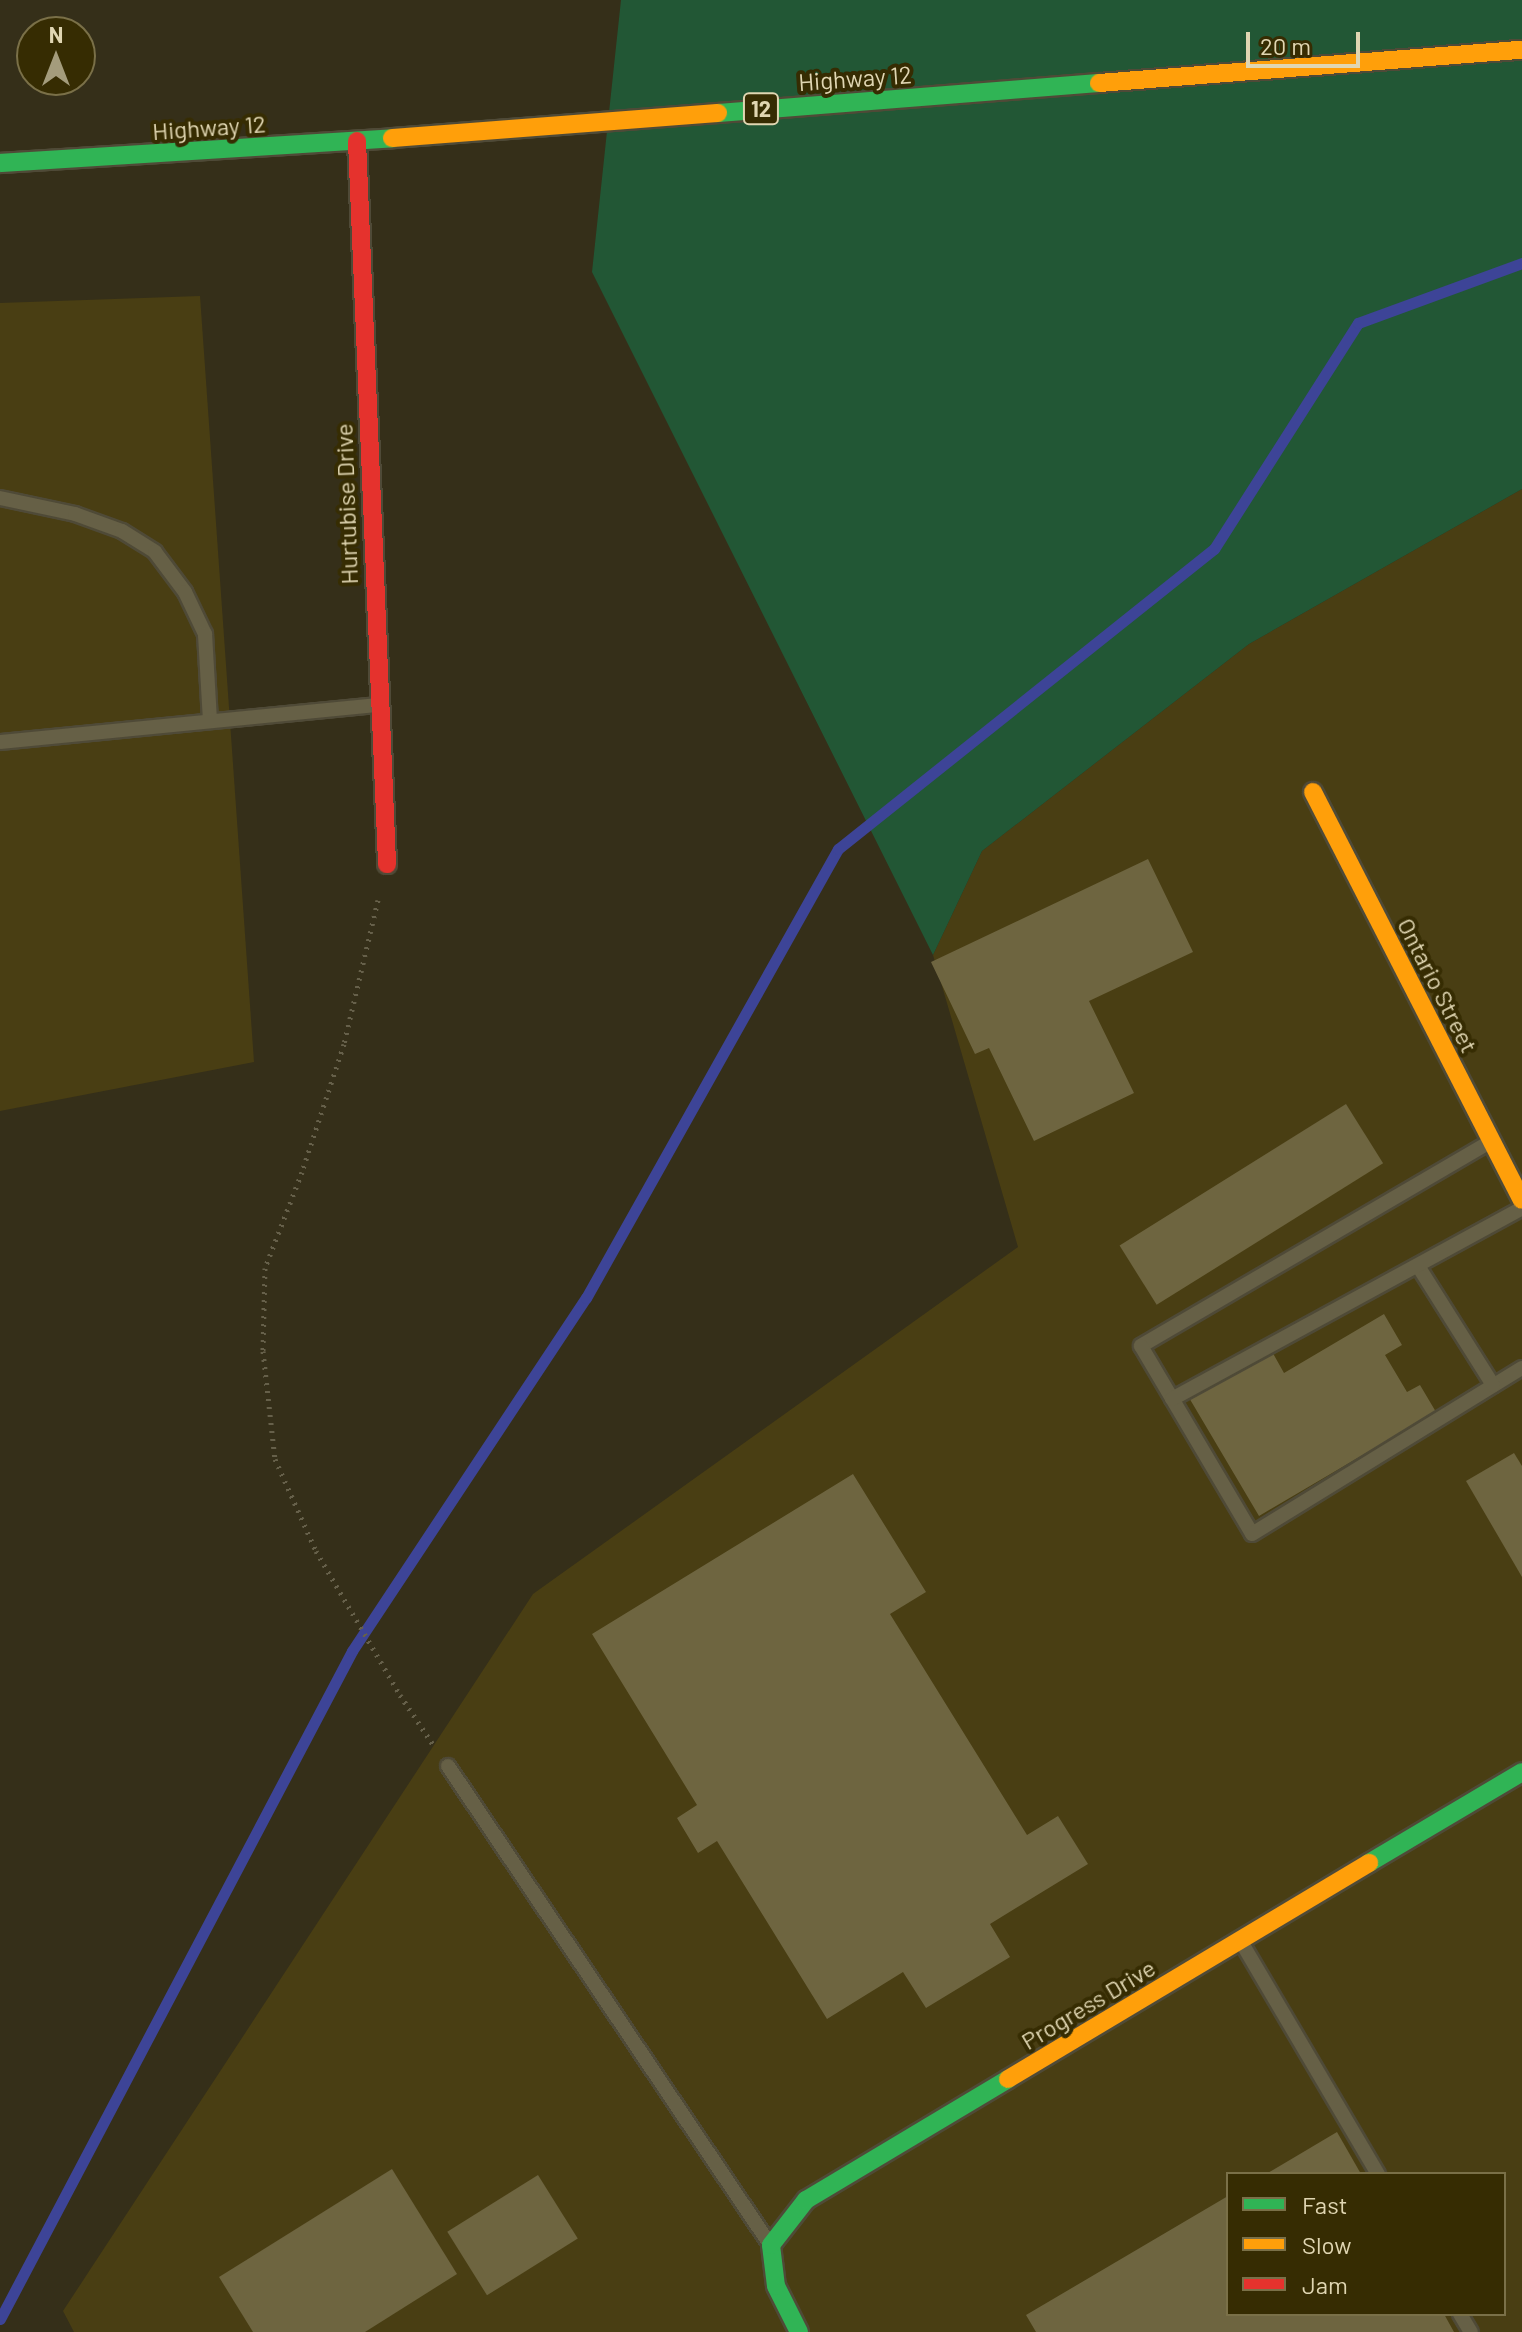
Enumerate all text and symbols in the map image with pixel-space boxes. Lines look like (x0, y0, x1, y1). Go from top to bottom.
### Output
north arrow (16, 16, 96, 96)
scale bar (1250, 16, 1364, 66)
text: N (49, 21, 63, 47)
text: 20 m (1260, 31, 1311, 60)
street label: Highway 12 (797, 60, 913, 96)
road number: 12 (741, 91, 781, 127)
street label: Highway 12 (151, 109, 267, 145)
street label: Hurtubise Drive (329, 423, 363, 585)
street label: Ontario Street (1392, 913, 1484, 1057)
street label: Progress Drive (1016, 1953, 1160, 2055)
legend (1226, 2172, 1506, 2316)
text: Fast (1302, 2190, 1347, 2219)
text: Slow (1302, 2230, 1351, 2259)
text: Jam (1302, 2270, 1348, 2299)

